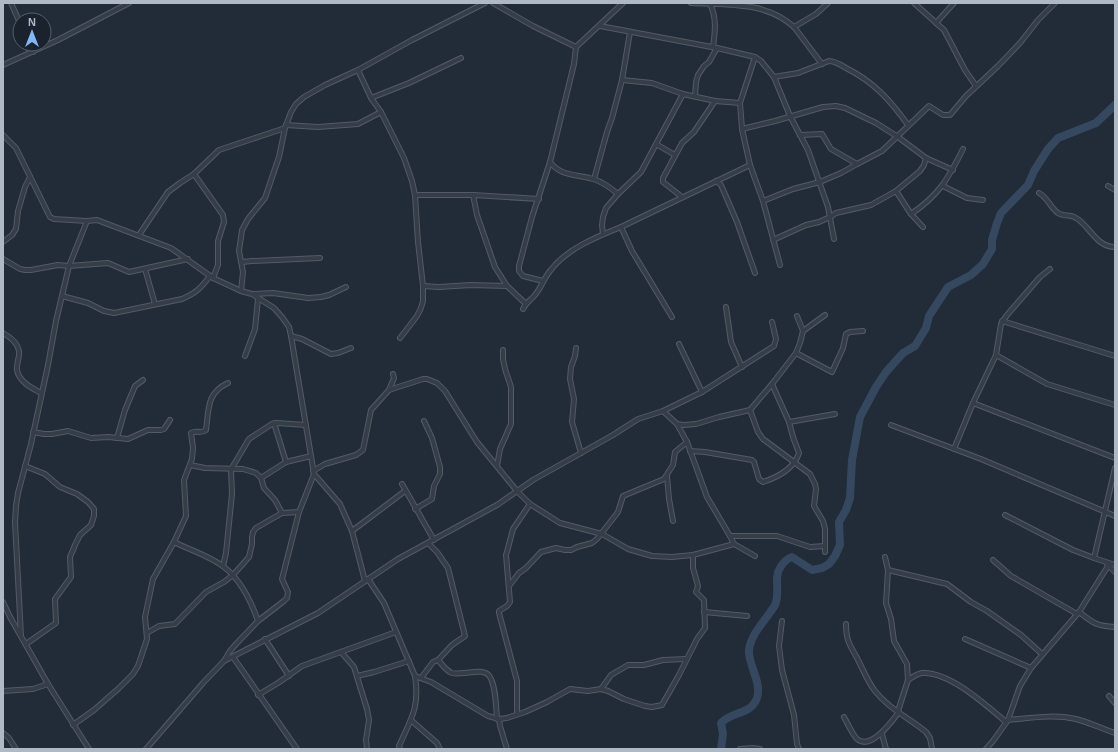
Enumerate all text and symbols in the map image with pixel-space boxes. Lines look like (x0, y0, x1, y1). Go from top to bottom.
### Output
north arrow (12, 12, 52, 52)
text: N (28, 16, 36, 28)

